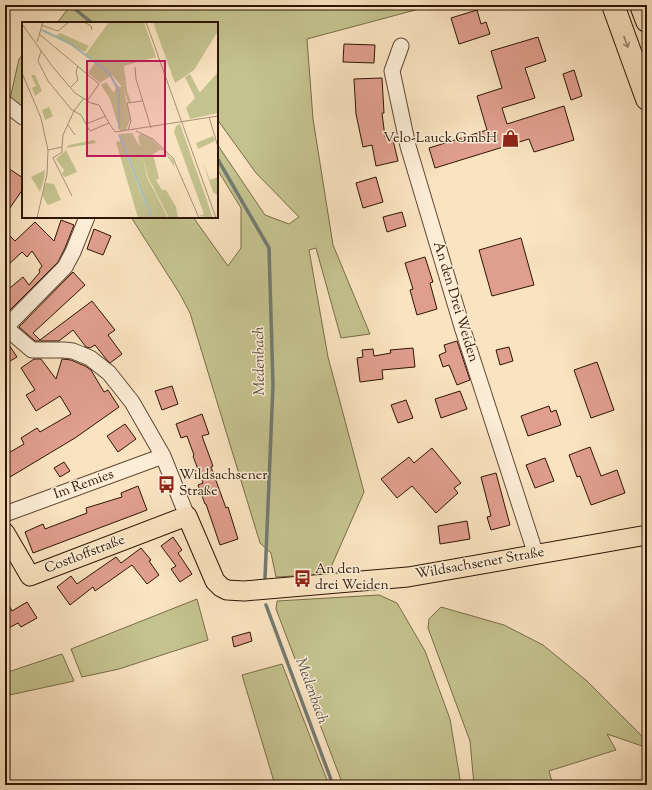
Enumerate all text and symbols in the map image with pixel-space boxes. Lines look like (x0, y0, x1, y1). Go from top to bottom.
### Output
inset map (22, 22, 218, 218)
one-way arrow (623, 35, 631, 47)
place label: Velo-Lauck GmbH (383, 129, 497, 149)
shop icon: Velo-Lauck GmbH (500, 129, 520, 149)
street label: An den Drei Weiden (427, 239, 483, 365)
water label: Medenbach (249, 326, 271, 396)
street label: Im Remies (51, 465, 117, 505)
place label: Wildsachsener Straße (179, 466, 268, 502)
bus stop icon: Wildsachsener Straße (156, 474, 176, 494)
street label: Costloffstraße (42, 530, 128, 580)
street label: Wildsachsener Straße (414, 543, 546, 585)
place label: An den drei Weiden (315, 560, 389, 596)
bus stop icon: An den drei Weiden (292, 568, 312, 588)
water label: Medenbach (289, 655, 333, 728)

